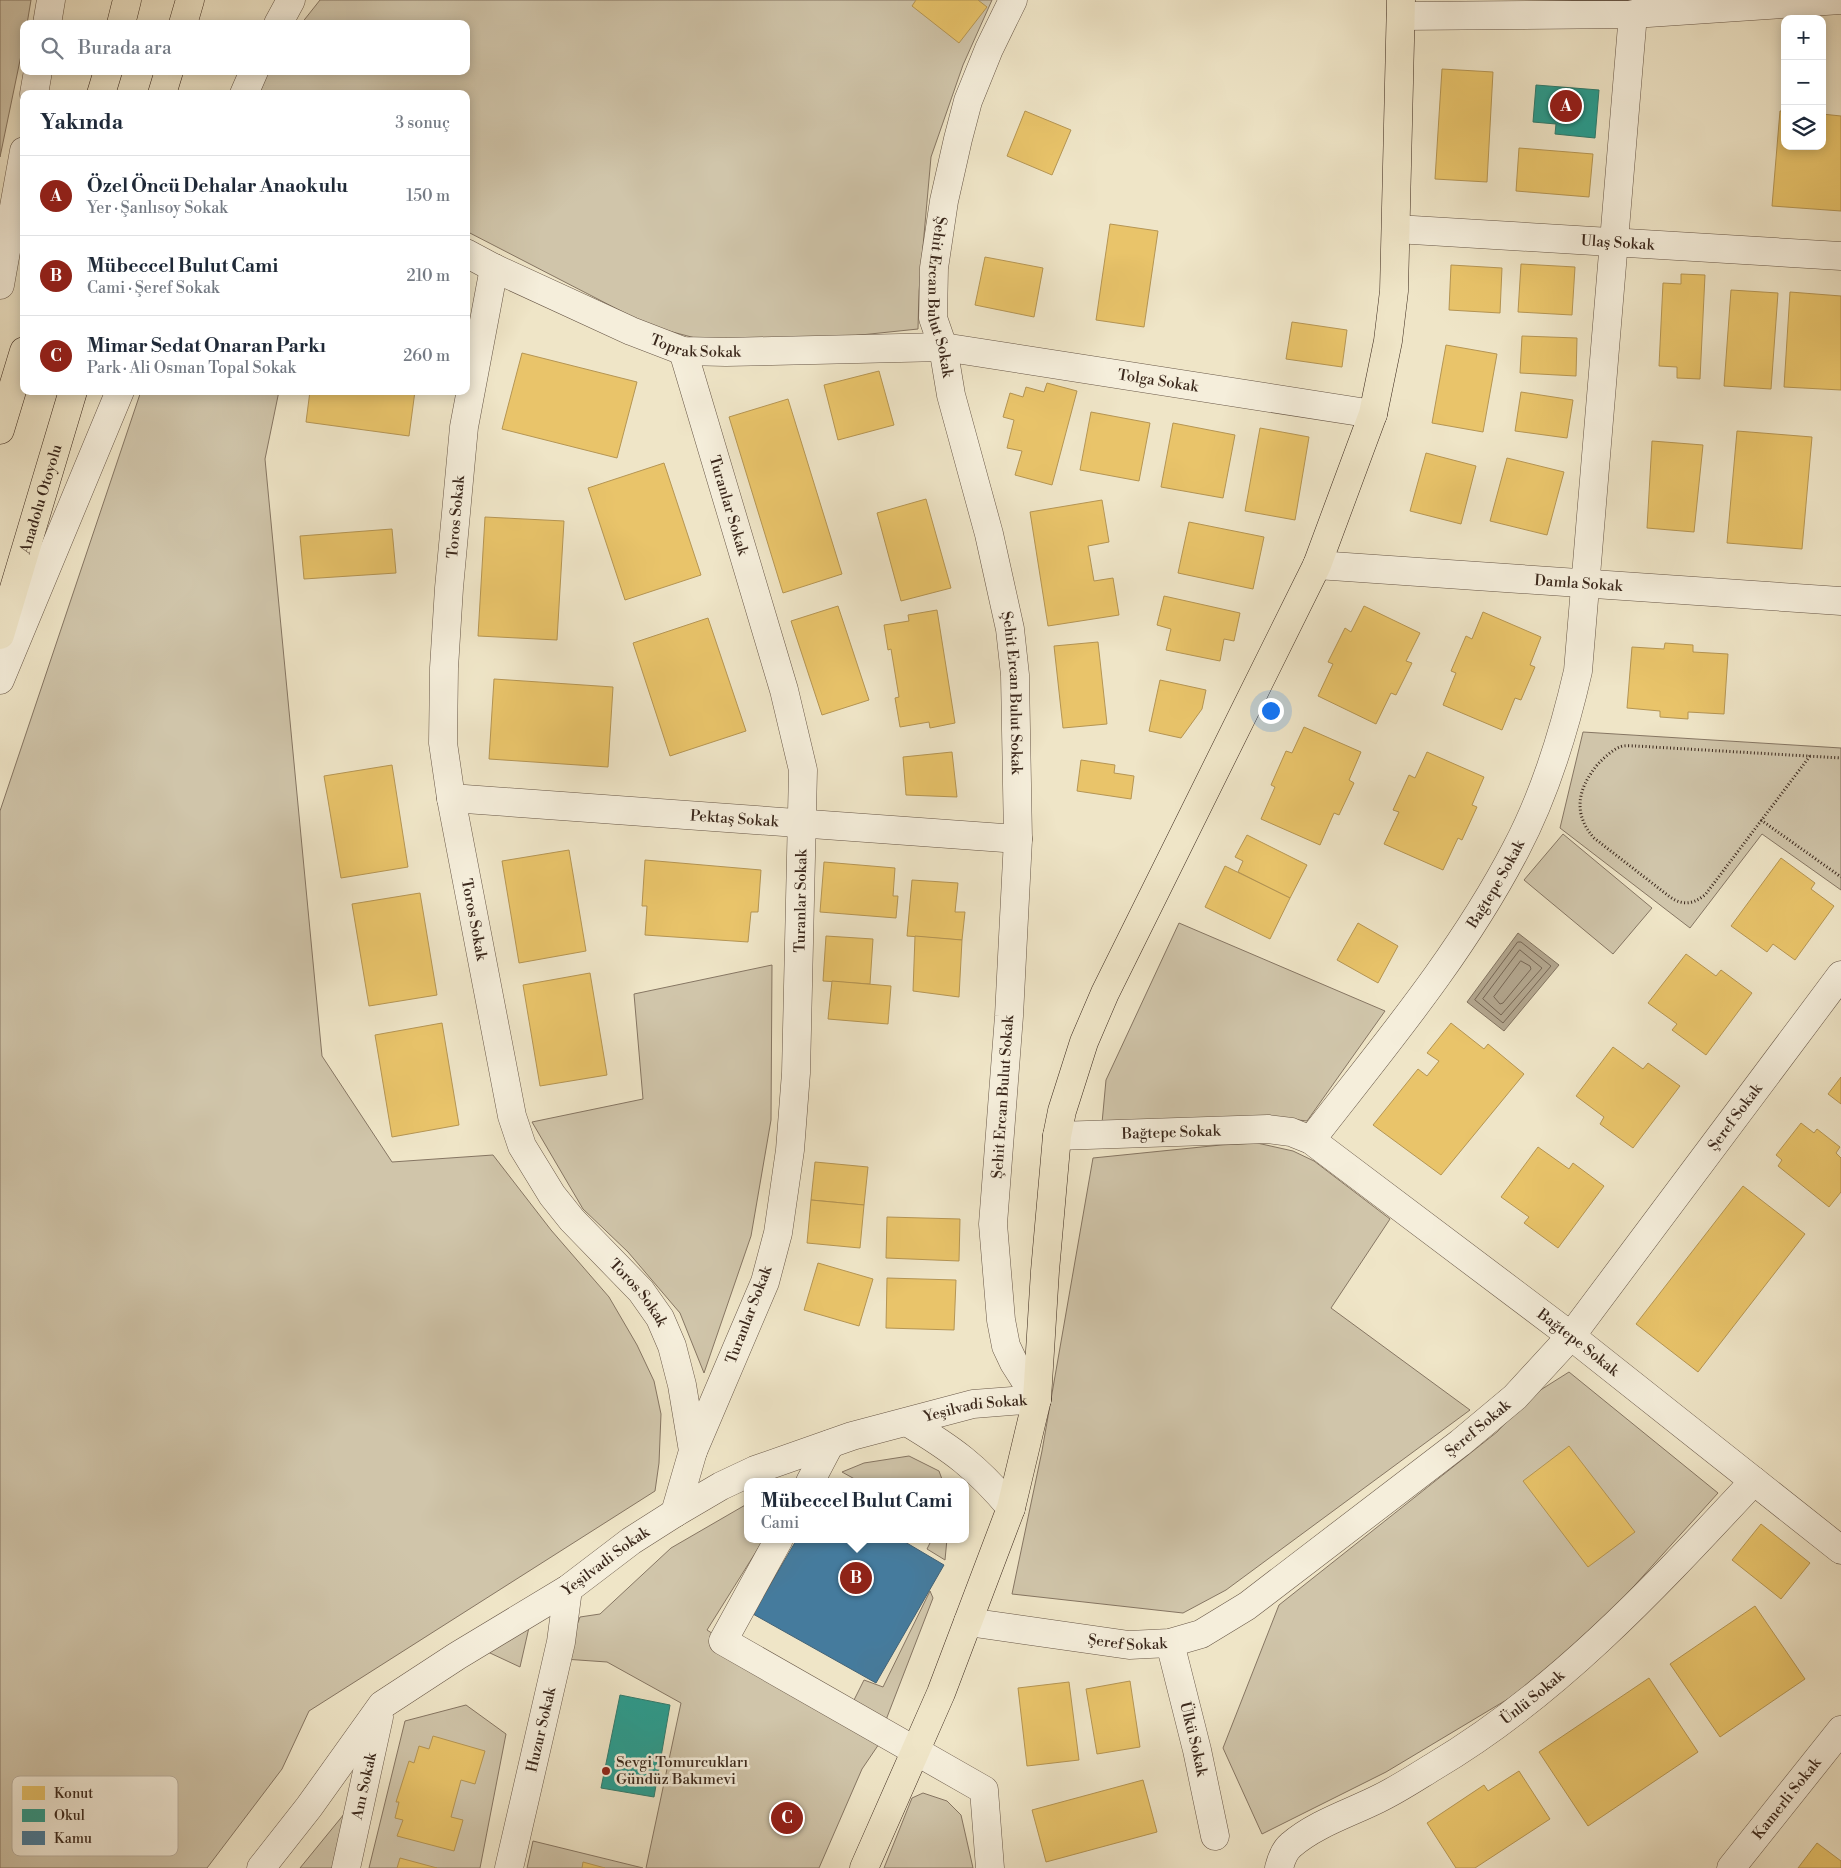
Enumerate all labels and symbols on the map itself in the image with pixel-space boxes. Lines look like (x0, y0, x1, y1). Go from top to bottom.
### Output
pin: A (1550, 87, 1582, 125)
street label: Şehit Ercan Bulut Sokak (924, 215, 958, 380)
street label: Ulaş Sokak (1580, 231, 1656, 254)
street label: Toprak Sokak (648, 330, 742, 362)
street label: Tolga Sokak (1116, 365, 1201, 396)
street label: Anadolu Otoyolu (15, 441, 66, 557)
street label: Turanlar Sokak (705, 453, 753, 559)
street label: Toros Sokak (443, 474, 469, 559)
street label: Damla Sokak (1534, 570, 1624, 596)
street label: Şehit Ercan Bulut Sokak (997, 610, 1026, 776)
your location (1258, 698, 1284, 724)
street label: Pektaş Sokak (690, 806, 780, 831)
street label: Bağtepe Sokak (1462, 836, 1529, 933)
street label: Turanlar Sokak (791, 848, 811, 953)
street label: Toros Sokak (457, 877, 492, 963)
street label: Şehit Ercan Bulut Sokak (988, 1014, 1018, 1179)
street label: Şeref Sokak (1703, 1079, 1767, 1155)
street label: Bağtepe Sokak (1120, 1121, 1222, 1143)
street label: Toros Sokak (605, 1255, 672, 1330)
street label: Turanlar Sokak (722, 1262, 777, 1367)
street label: Bağtepe Sokak (1533, 1304, 1624, 1381)
street label: Yeşilvadi Sokak (920, 1390, 1029, 1426)
street label: Şeref Sokak (1441, 1395, 1515, 1461)
street label: Yeşilvadi Sokak (557, 1522, 654, 1601)
pin: B (840, 1559, 872, 1597)
street label: Şeref Sokak (1087, 1630, 1169, 1655)
street label: Ünlü Sokak (1496, 1665, 1569, 1729)
street label: Huzur Sokak (522, 1684, 560, 1774)
street label: Ülkü Sokak (1176, 1699, 1212, 1779)
street label: Anı Sokak (347, 1750, 381, 1822)
place label: Sevgi Tomurcukları Gündüz Bakımevi (616, 1753, 748, 1789)
street label: Kamerli Sokak (1748, 1753, 1826, 1843)
marker: Sevgi Tomurcukları Gündüz Bakımevi (600, 1765, 612, 1777)
legend (12, 1776, 178, 1856)
text: Konut (54, 1785, 93, 1803)
pin: C (771, 1799, 803, 1837)
text: Okul (54, 1807, 85, 1825)
text: Kamu (54, 1830, 92, 1848)

